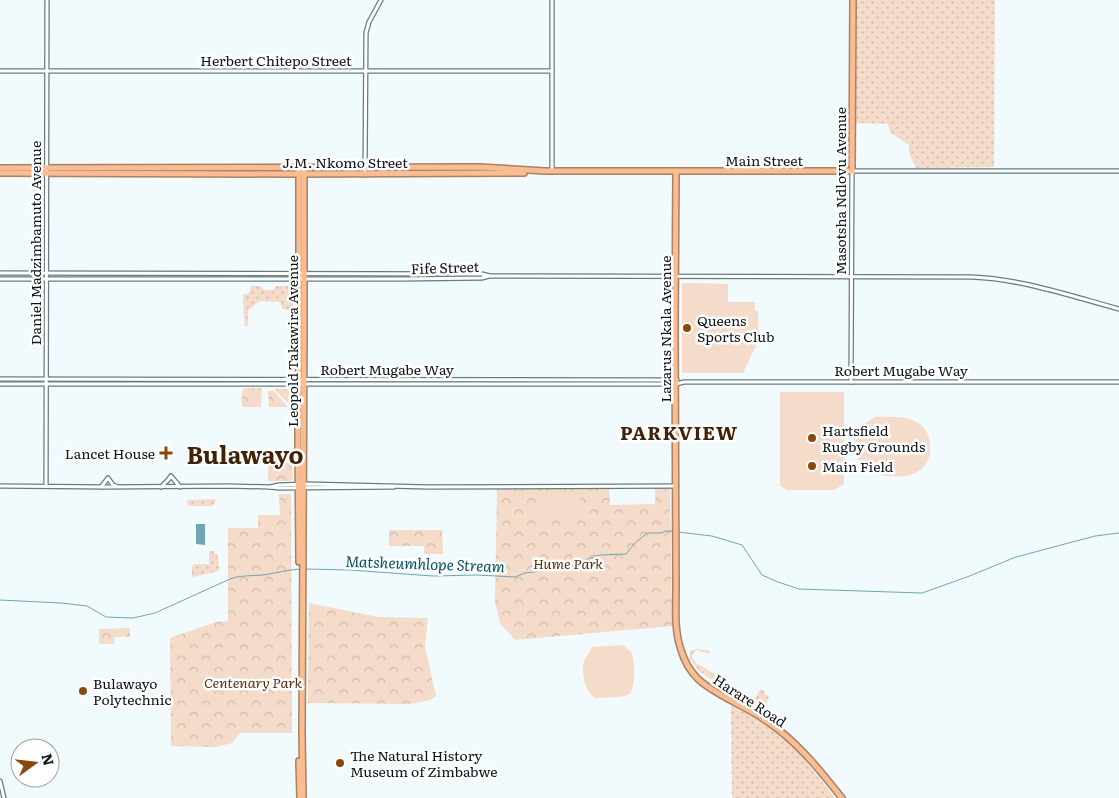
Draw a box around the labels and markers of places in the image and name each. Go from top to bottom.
place label: Queens Sports Club [697,310,774,346]
marker: Queens Sports Club [681,322,693,334]
place label: Hartsfield Rugby Grounds [822,420,925,456]
marker: Hartsfield Rugby Grounds [806,432,818,444]
place label: Lancet House [65,443,155,463]
marker: Lancet House [159,446,173,460]
place label: Main Field [822,456,894,476]
marker: Main Field [806,460,818,472]
place label: Bulawayo Polytechnic [93,673,172,709]
marker: Bulawayo Polytechnic [77,685,89,697]
place label: The Natural History Museum of Zimbabwe [350,745,498,781]
marker: The Natural History Museum of Zimbabwe [334,757,346,769]

